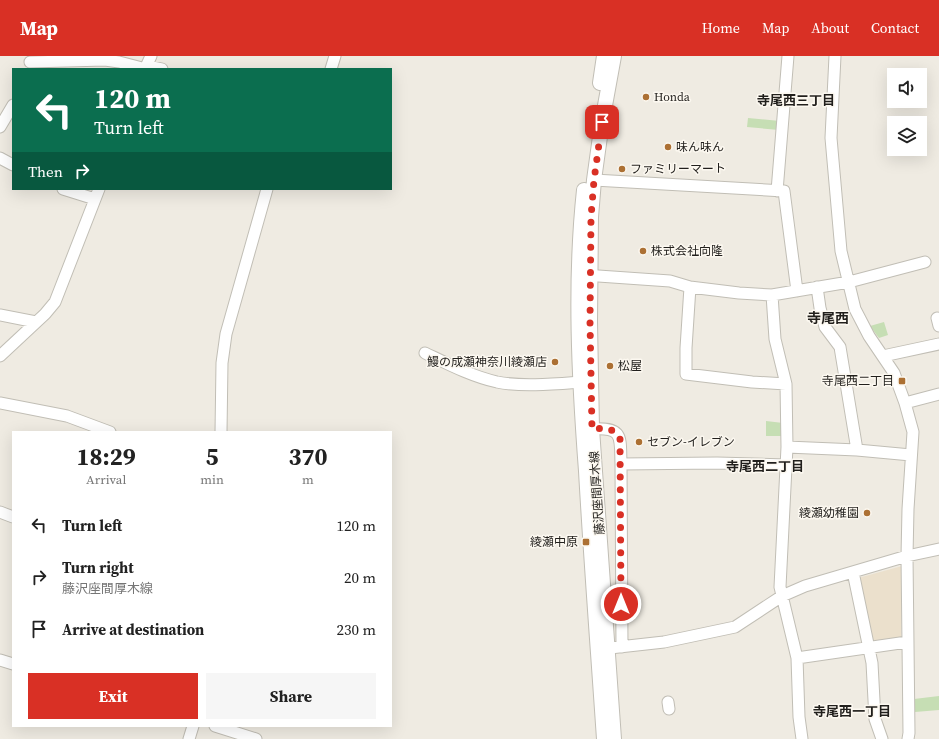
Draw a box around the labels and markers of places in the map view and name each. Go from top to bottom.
place label: Honda [654,89,691,105]
marker: Honda [641,92,651,102]
pin [585,105,619,139]
place label: 味ん味ん [676,139,724,155]
marker: 味ん味ん [663,142,673,152]
place label: ファミリーマート [630,161,726,177]
marker: ファミリーマート [617,164,627,174]
place label: 株式会社向隆 [651,243,723,259]
marker: 株式会社向隆 [638,246,648,256]
place label: 鰻の成瀬神奈川綾瀬店 [427,354,547,370]
marker: 鰻の成瀬神奈川綾瀬店 [550,357,560,367]
place label: 松屋 [618,358,642,374]
marker: 松屋 [605,361,615,371]
place label: 寺尾西二丁目 [822,373,894,389]
marker: 寺尾西二丁目 [897,376,907,386]
place label: セブン-イレブン [647,434,735,450]
marker: セブン-イレブン [634,437,644,447]
place label: 綾瀬幼稚園 [799,505,859,521]
marker: 綾瀬幼稚園 [862,508,872,518]
place label: 綾瀬中原 [530,534,578,550]
marker: 綾瀬中原 [581,537,591,547]

